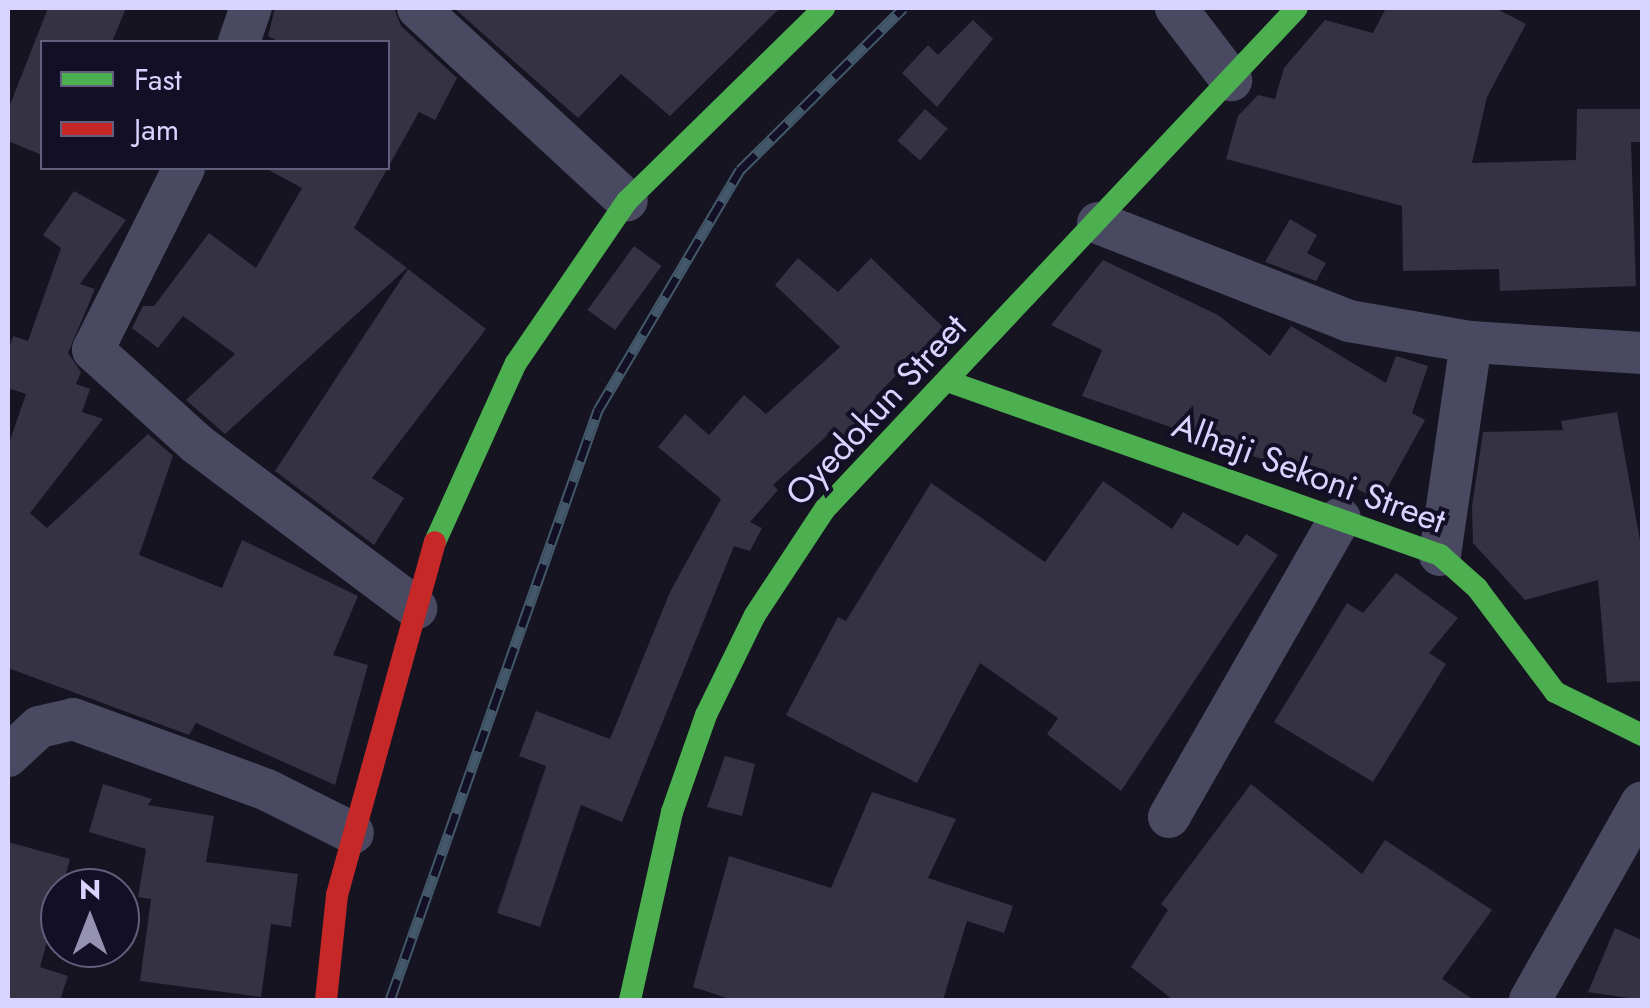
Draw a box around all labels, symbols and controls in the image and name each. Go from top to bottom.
legend [40,40,390,170]
text: Fast [134,58,182,101]
text: Jam [134,108,179,151]
street label: Oyedokun Street [777,306,975,514]
street label: Alhaji Sekoni Street [1167,404,1451,542]
north arrow [40,868,140,968]
text: N [79,869,101,910]

